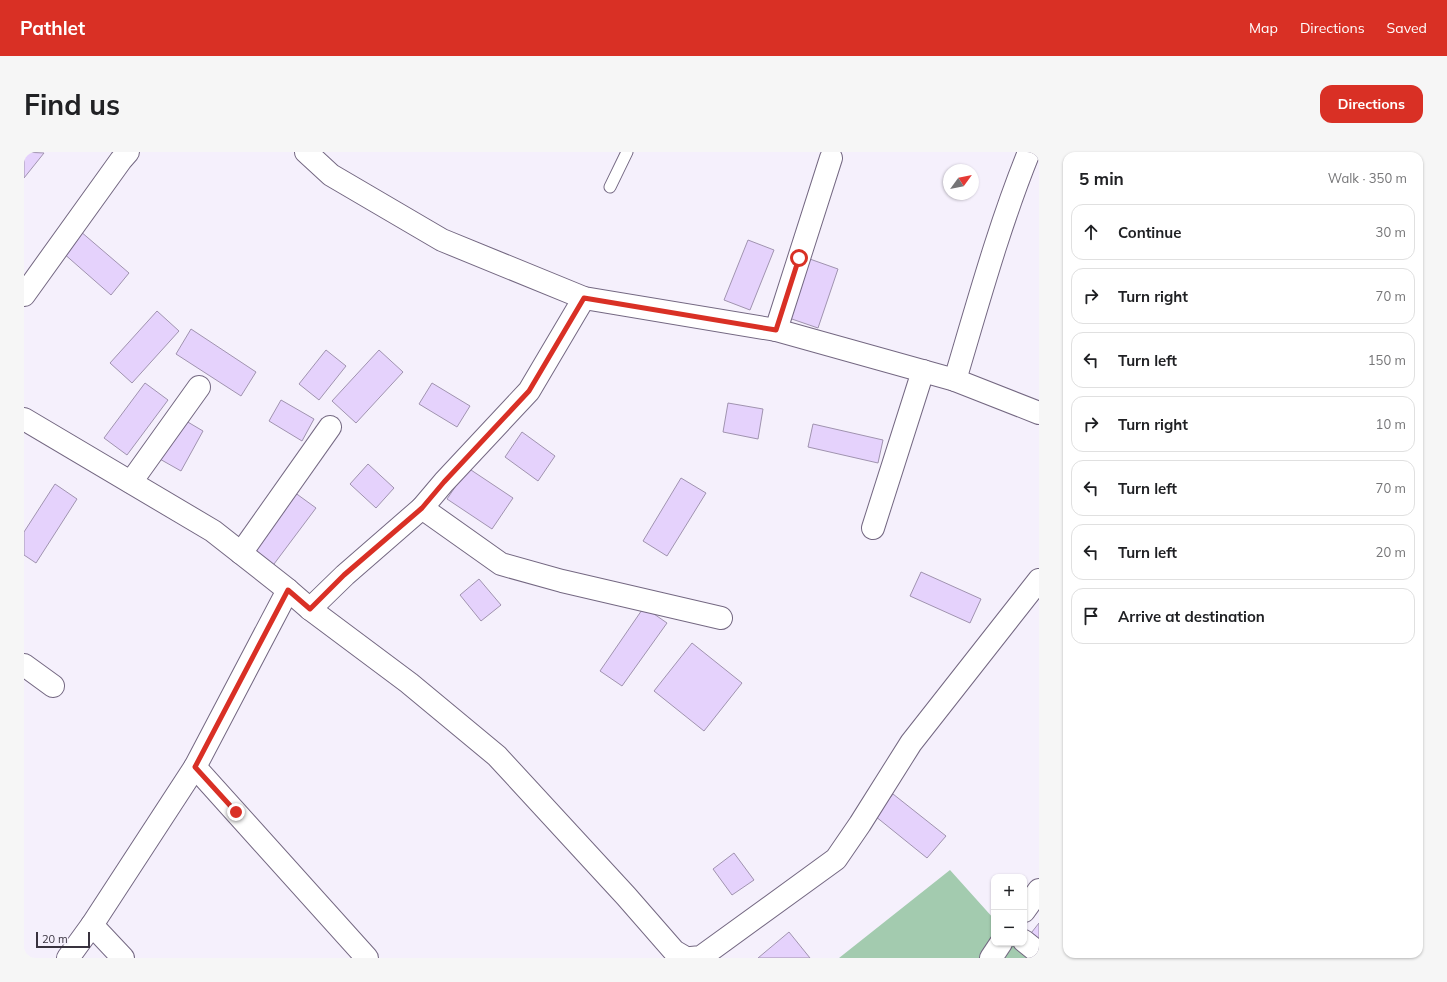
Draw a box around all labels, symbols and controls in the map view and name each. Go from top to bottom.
text: Pathlet [20,16,85,40]
text: Map [1249,19,1278,37]
text: Directions [1300,19,1365,37]
text: Saved [1387,19,1427,37]
button: Directions [1320,85,1423,123]
text: Find us [24,87,120,122]
north arrow [943,164,979,200]
text: 5 min [1079,168,1124,189]
text: Walk · 350 m [1328,170,1407,186]
icon: ahead [1080,221,1102,243]
text: Continue [1118,223,1181,242]
text: 30 m [1376,224,1406,240]
route start [790,249,808,267]
icon: right [1080,285,1102,307]
text: Turn right [1118,287,1188,306]
text: 70 m [1376,288,1406,304]
icon: left [1080,349,1102,371]
text: Turn left [1118,351,1177,370]
text: 150 m [1368,352,1406,368]
icon: right [1080,413,1102,435]
text: Turn right [1118,415,1188,434]
text: 10 m [1376,416,1406,432]
icon: left [1080,477,1102,499]
text: Turn left [1118,479,1177,498]
text: 70 m [1376,480,1406,496]
icon: left [1080,541,1102,563]
text: Turn left [1118,543,1177,562]
text: 20 m [1376,544,1406,560]
icon: arrive [1080,605,1102,627]
text: Arrive at destination [1118,607,1265,626]
route end [227,803,245,821]
map controls [991,874,1027,946]
button: + [991,874,1027,910]
button: − [991,910,1027,946]
scale bar [36,930,90,949]
text: 20 m [42,932,68,946]

